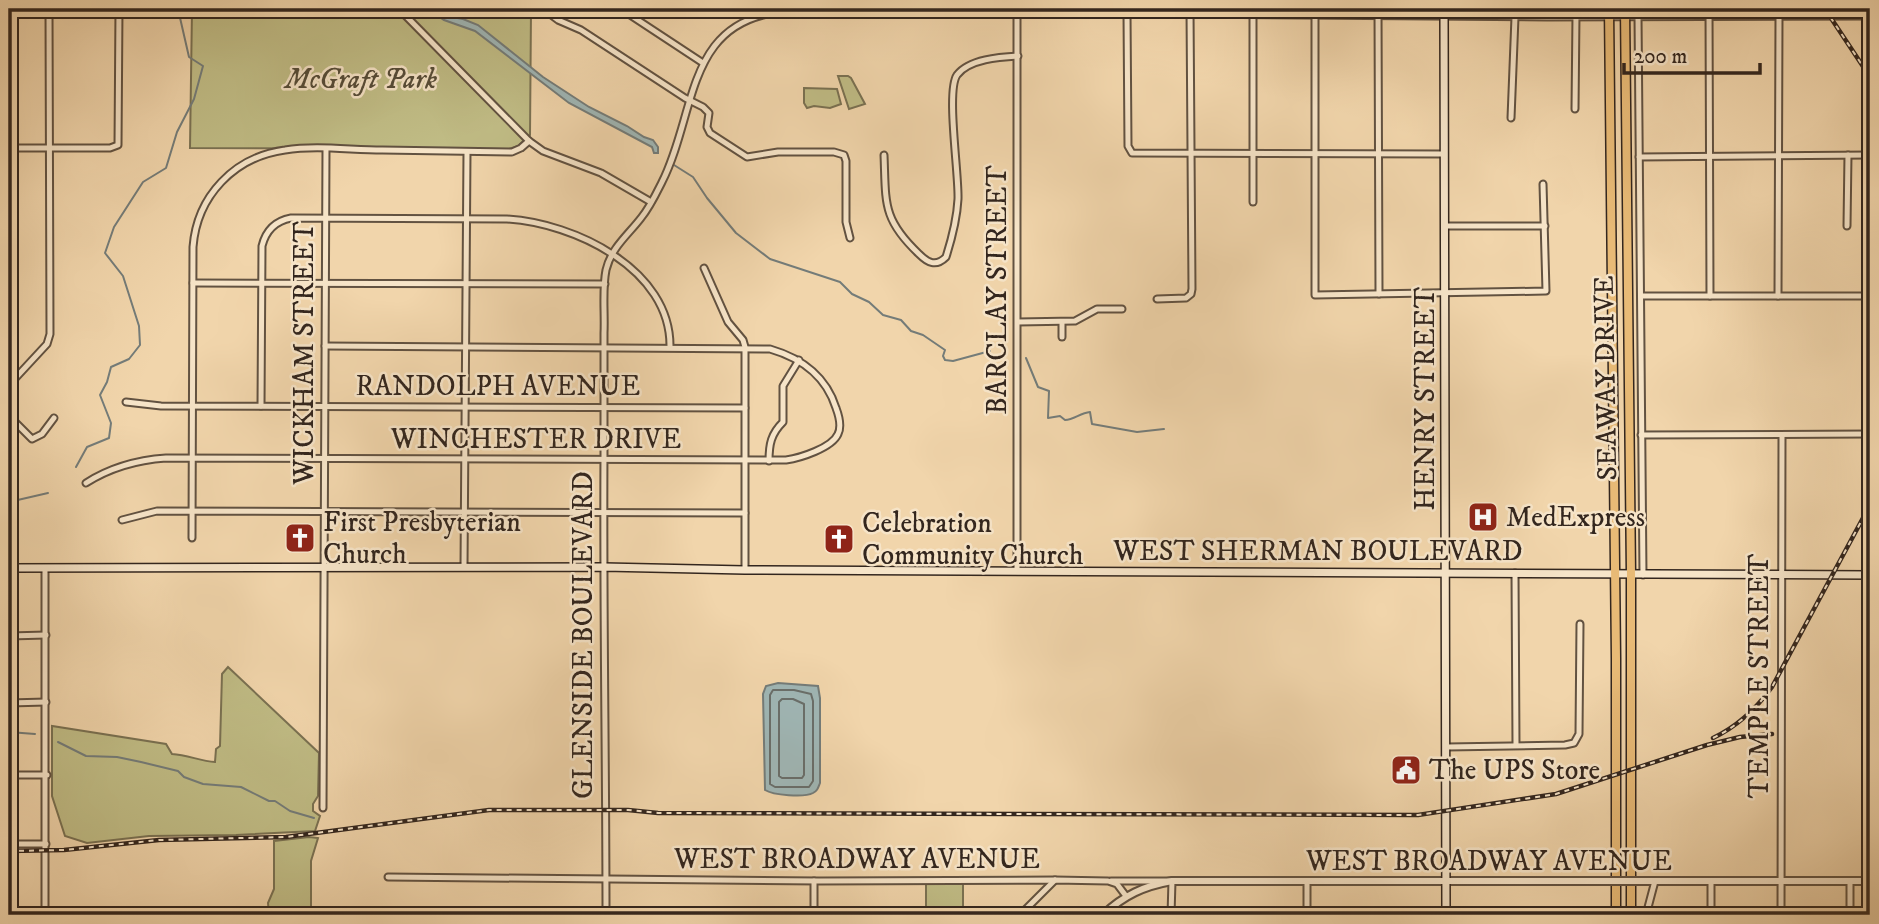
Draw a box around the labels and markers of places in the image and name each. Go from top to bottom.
hospital icon: MedExpress [1466,500,1500,534]
place label: MedExpress [1506,500,1645,535]
place label: First Presbyterian Church [323,505,521,572]
place label: Celebration Community Church [862,506,1084,573]
church icon: First Presbyterian Church [283,521,317,555]
church icon: Celebration Community Church [822,522,856,556]
public building icon: The UPS Store [1389,753,1423,787]
place label: The UPS Store [1429,753,1600,788]

